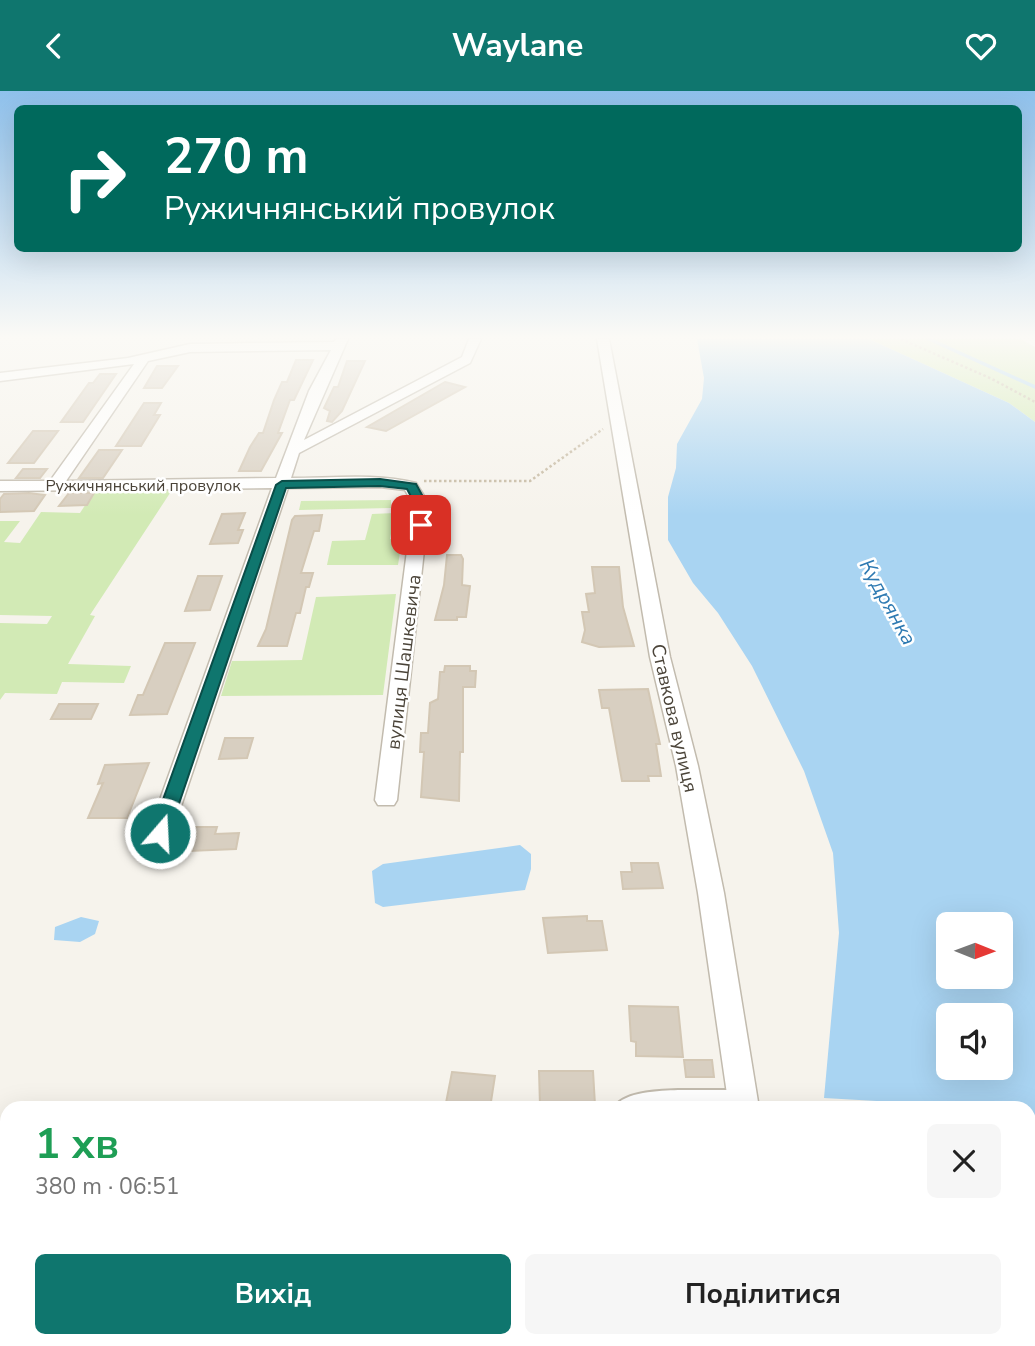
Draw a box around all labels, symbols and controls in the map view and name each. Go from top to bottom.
text: Waylane [452,24,583,67]
icon: back [35,27,73,65]
icon: heart [962,27,1000,65]
text: 270 m [164,123,308,190]
icon: right [49,133,140,224]
text: Ружичнянський провулок [164,187,554,230]
street label: Ружичнянський провулок [45,475,241,497]
pin [391,495,451,555]
icon: arrive [402,506,440,544]
water label: Кудрянка [853,554,923,650]
street label: вулиця Шашкевича [380,573,428,751]
street label: Ставкова вулиця [644,641,704,795]
position arrow [123,796,197,870]
north arrow [936,912,1013,989]
map controls [936,912,1013,1080]
button: sound [936,1003,1013,1080]
text: 1 хв [35,1116,119,1173]
button: close [927,1124,1001,1198]
text: 380 m · 06:51 [35,1171,180,1202]
button: Вихід [35,1254,511,1334]
button: Поділитися [525,1254,1001,1334]

